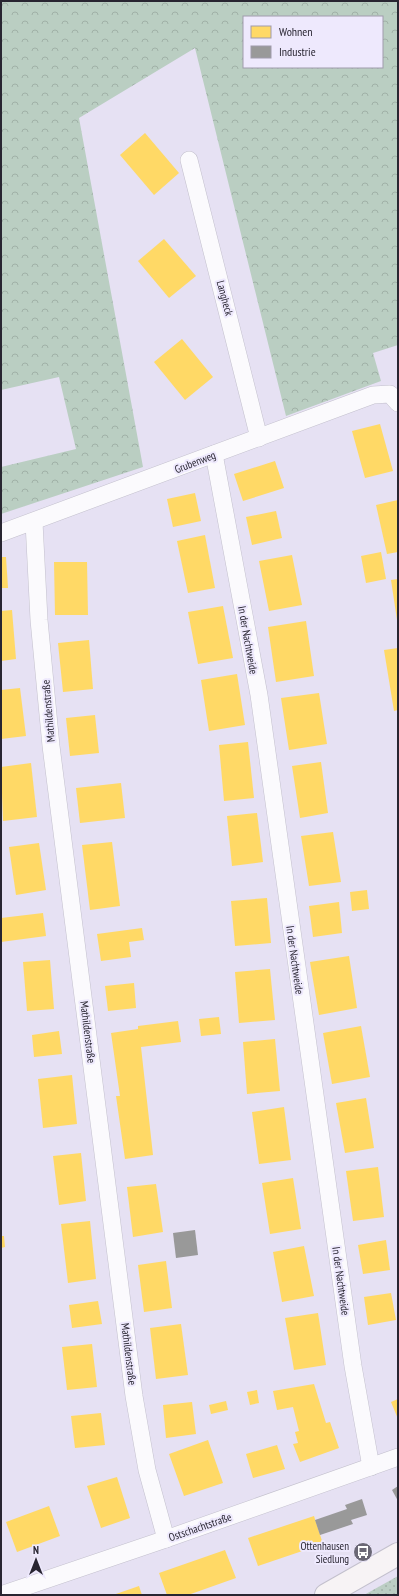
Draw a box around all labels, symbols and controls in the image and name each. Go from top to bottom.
legend [243,16,383,68]
text: Wohnen [279,24,313,39]
text: Industrie [279,44,316,59]
street label: Langheck [214,279,237,318]
street label: Grubenweg [172,448,218,476]
street label: In der Nachtweide [235,605,261,676]
street label: Mathildenstraße [38,679,58,743]
street label: In der Nachtweide [283,925,307,996]
street label: Mathildenstraße [77,1000,99,1064]
street label: In der Nachtweide [329,1246,353,1317]
street label: Mathildenstraße [118,1322,140,1386]
street label: Ostschachtstraße [167,1510,234,1544]
place label: Ottenhausen Siedlung [301,1539,349,1566]
north arrow [16,1540,56,1580]
bus stop icon: Ottenhausen Siedlung [352,1541,374,1563]
text: N [33,1543,39,1557]

